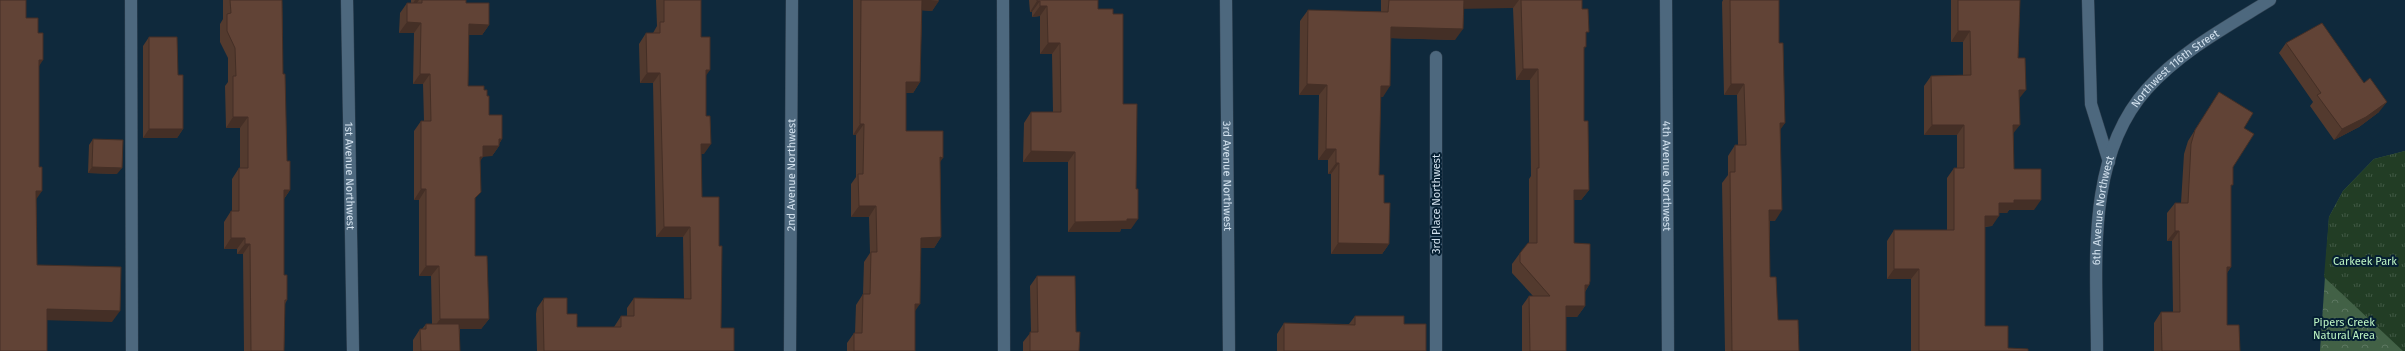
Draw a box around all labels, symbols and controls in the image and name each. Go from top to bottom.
street label: Northwest 116th Street [2129,27,2222,110]
street label: 2nd Avenue Northwest [785,119,798,231]
street label: 3rd Avenue Northwest [1220,121,1234,231]
street label: 4th Avenue Northwest [1660,121,1673,231]
street label: 1st Avenue Northwest [342,122,357,230]
street label: 3rd Place Northwest [1430,154,1443,254]
street label: 6th Avenue Northwest [2090,154,2117,265]
park label: Carkeek Park [2333,255,2397,268]
park label: Pipers Creek Natural Area [2313,316,2375,342]

